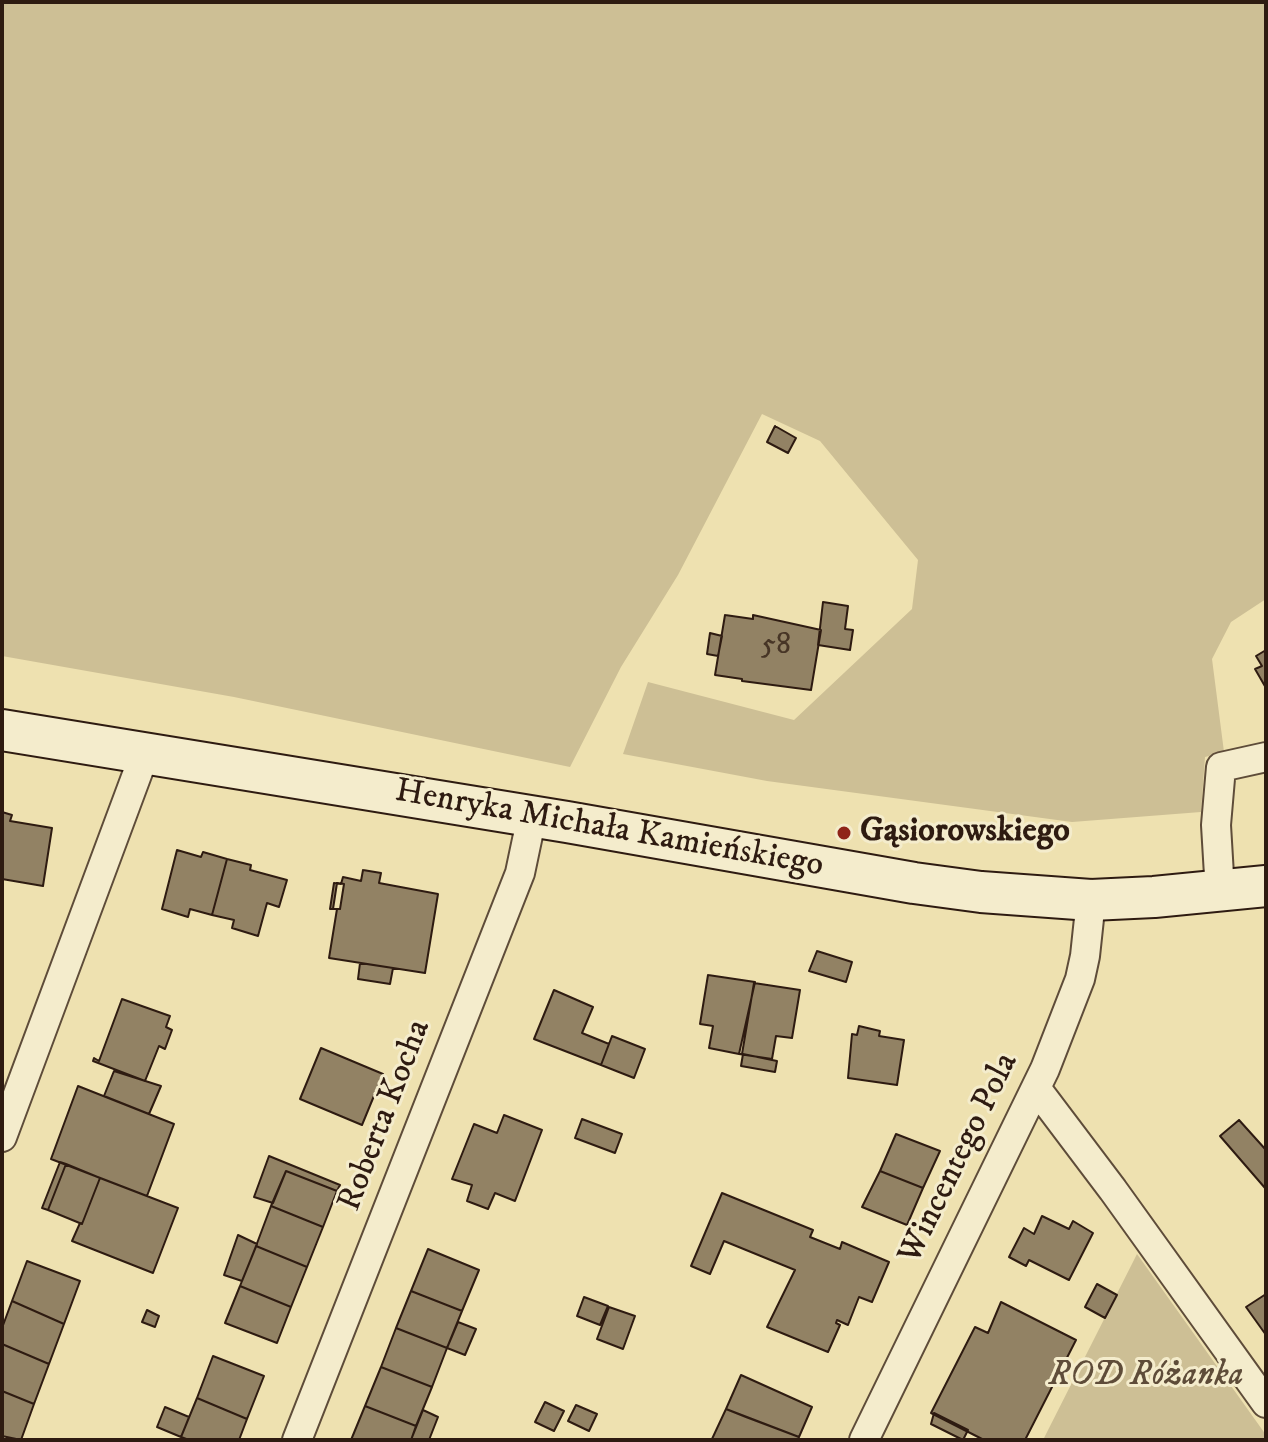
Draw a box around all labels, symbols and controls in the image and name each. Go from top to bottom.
house number: 58 [761,629,791,665]
street label: Henryka Michała Kamieńskiego [392,772,826,888]
place label: Gąsiorowskiego [860,813,1070,853]
marker: Gąsiorowskiego [835,824,853,842]
street label: Roberta Kocha [331,1015,441,1217]
street label: Wincentego Pola [891,1047,1029,1271]
park label: ROD Różanka [1049,1357,1243,1397]

